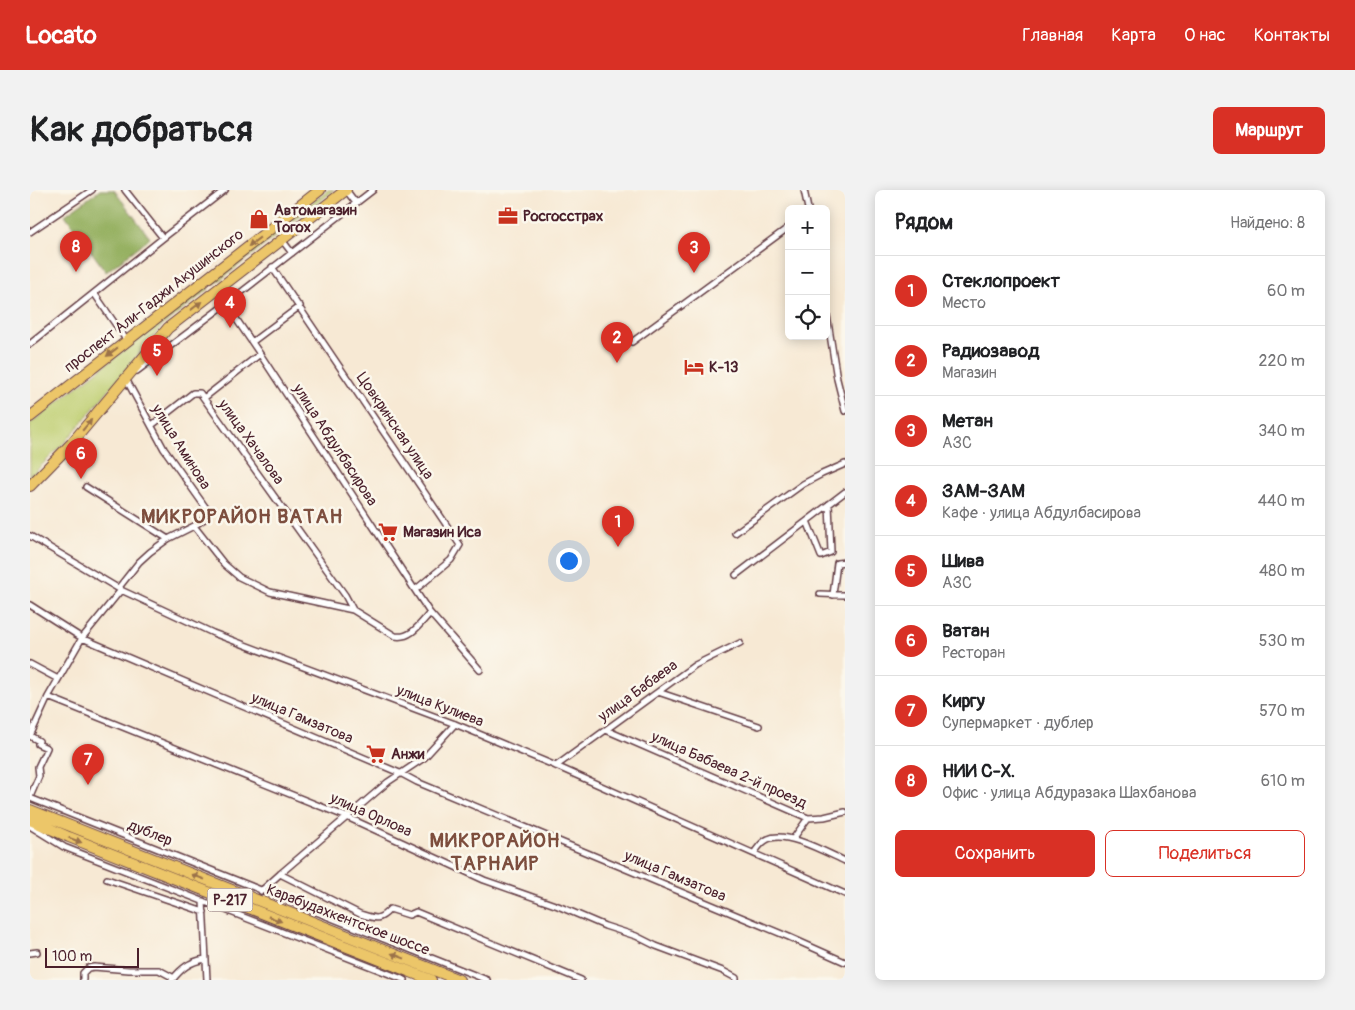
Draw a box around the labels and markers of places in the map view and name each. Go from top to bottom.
place label: Автомагазин Тогох [273,201,358,237]
office icon: Росгосстрах [497,205,519,227]
place label: Росгосстрах [523,207,604,226]
shop icon: Автомагазин Тогох [248,208,270,230]
pin: 8 [60,231,92,272]
pin: 3 [678,232,710,273]
pin: 4 [214,287,246,328]
pin: 2 [601,322,633,363]
pin: 5 [141,335,173,376]
hotel icon: К-13 [683,356,705,378]
place label: К-13 [709,358,738,377]
pin: 6 [65,438,97,479]
pin: 1 [602,506,634,547]
supermarket icon: Магазин Иса [377,521,399,543]
place label: Магазин Иса [403,523,481,542]
supermarket icon: Анжи [365,743,387,765]
pin: 7 [72,744,104,785]
place label: Анжи [391,745,425,764]

